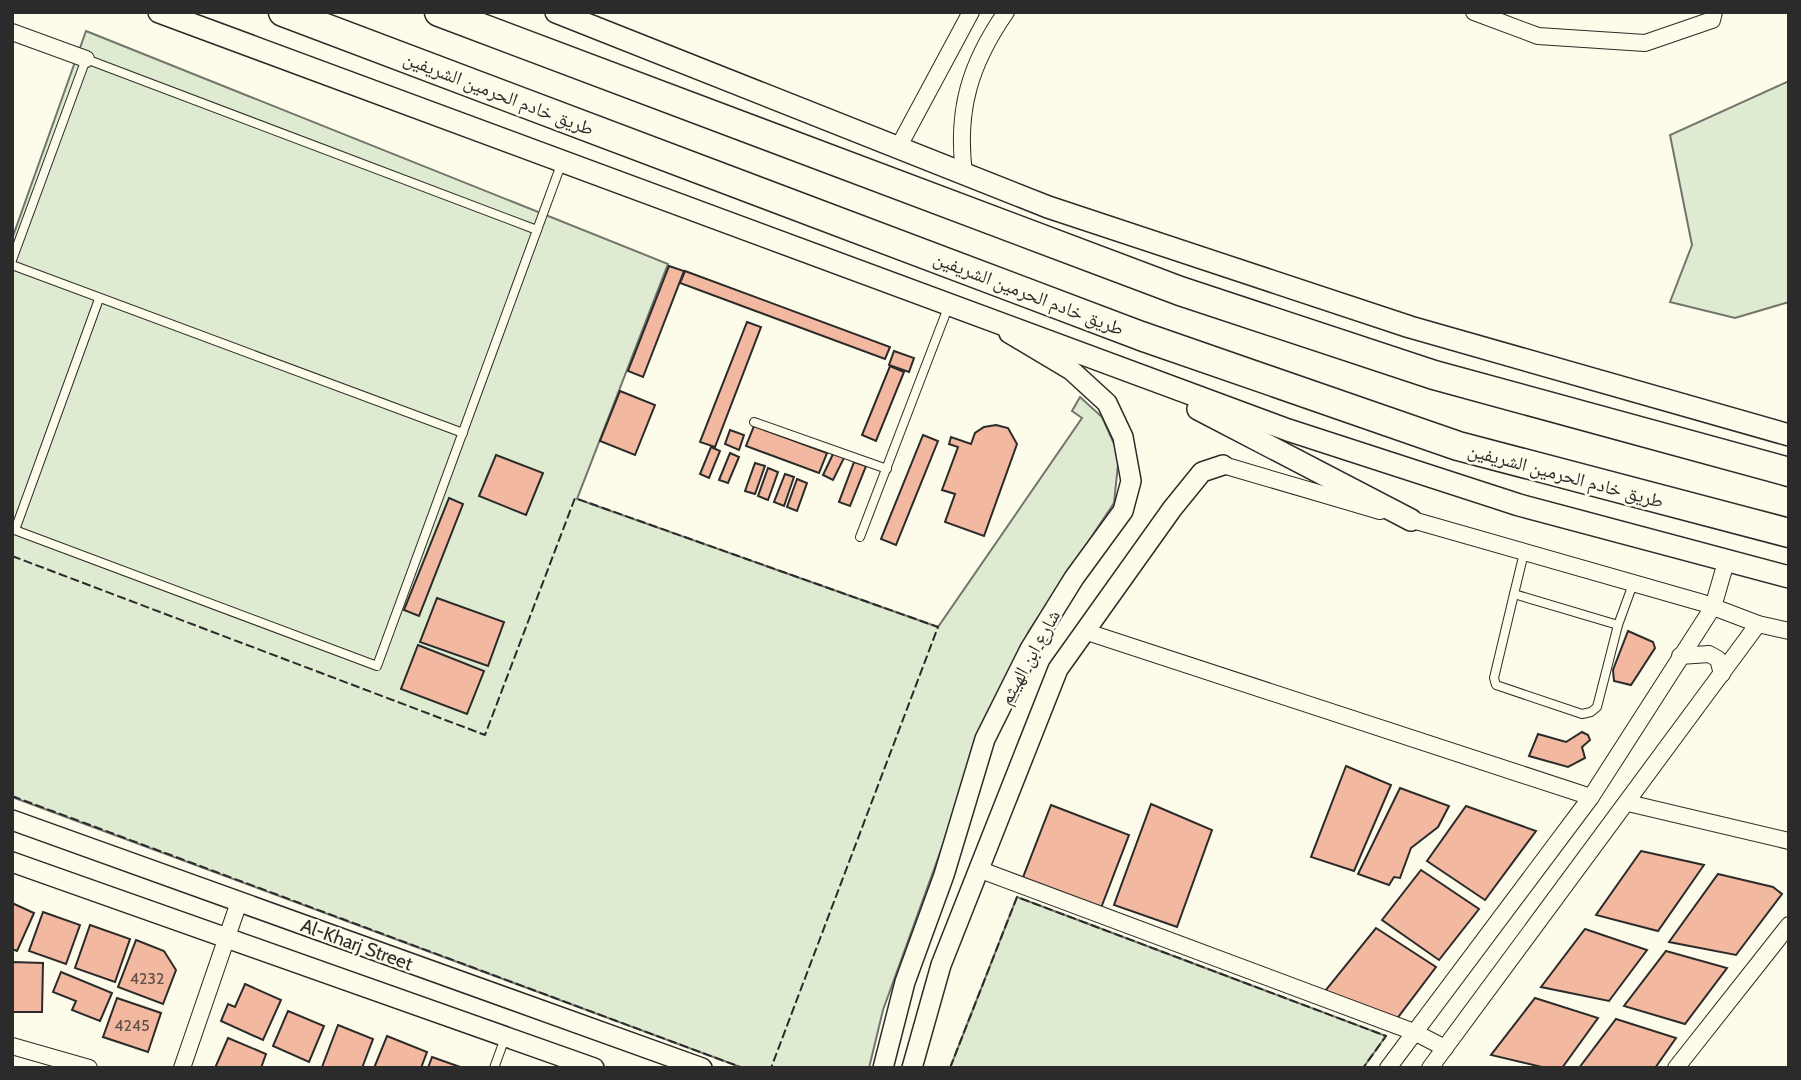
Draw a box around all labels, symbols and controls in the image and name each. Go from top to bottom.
street label: طريق خادم الحرمين الشريفين [400,47,597,142]
street label: طريق خادم الحرمين الشريفين [930,247,1127,342]
street label: طريق خادم الحرمين الشريفين [1465,438,1666,515]
street label: شارع ابن الهيثم [994,606,1066,709]
street label: Al-Kharj Street [298,914,416,976]
house number: 4232 [130,969,164,988]
house number: 4245 [114,1016,150,1035]

